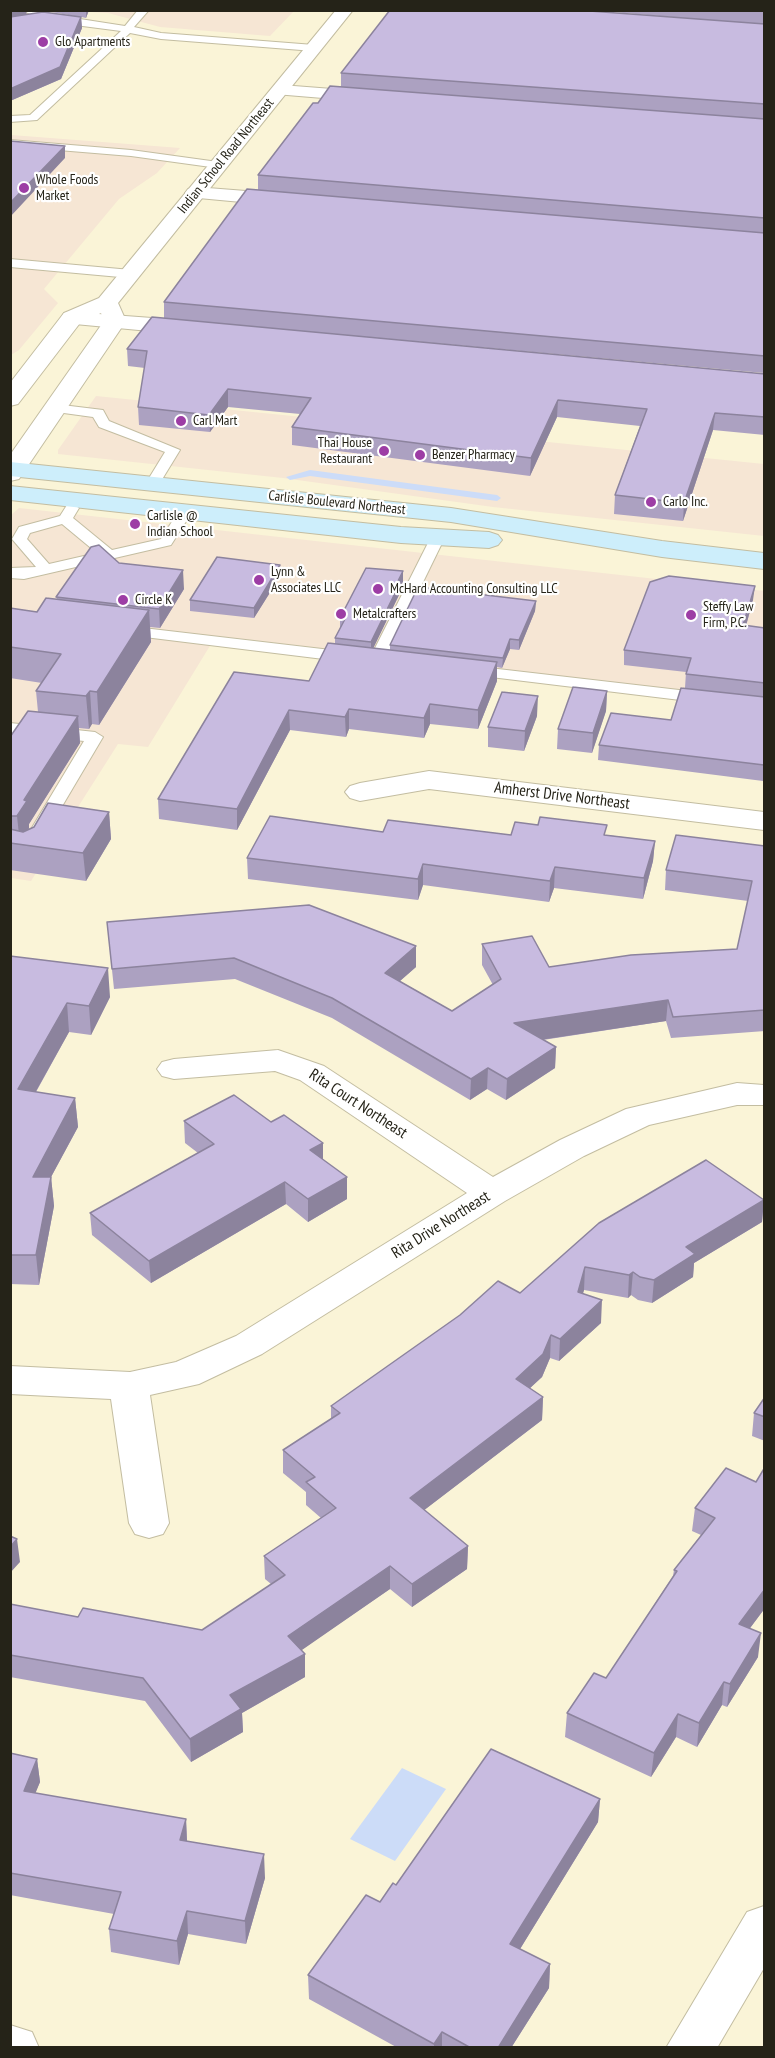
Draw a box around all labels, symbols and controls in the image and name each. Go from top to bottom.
place label: Glo Apartments [55,34,130,50]
marker: Glo Apartments [36,35,50,49]
street label: Indian School Road Northeast [174,95,278,217]
place label: Whole Foods Market [36,172,98,204]
marker: Whole Foods Market [17,181,31,195]
place label: Carl Mart [193,413,237,429]
marker: Carl Mart [174,414,188,428]
place label: Thai House Restaurant [318,435,372,467]
marker: Thai House Restaurant [377,444,391,458]
place label: Benzer Pharmacy [432,447,515,463]
marker: Benzer Pharmacy [413,448,427,462]
street label: Carlisle Boulevard Northeast [268,487,406,519]
place label: Carlo Inc. [663,494,708,510]
marker: Carlo Inc. [644,495,658,509]
place label: Carlisle @ Indian School [147,508,213,540]
marker: Carlisle @ Indian School [128,517,142,531]
place label: Lynn & Associates LLC [271,564,341,596]
marker: Lynn & Associates LLC [252,573,266,587]
place label: McHard Accounting Consulting LLC [390,581,558,597]
marker: McHard Accounting Consulting LLC [371,582,385,596]
place label: Circle K [135,592,172,608]
marker: Circle K [116,593,130,607]
place label: Steffy Law Firm, P.C. [703,599,753,632]
place label: Metalcrafters [353,606,416,622]
marker: Metalcrafters [334,607,348,621]
marker: Steffy Law Firm, P.C. [684,608,698,622]
street label: Amherst Drive Northeast [493,778,631,814]
street label: Rita Court Northeast [305,1065,411,1143]
street label: Rita Drive Northeast [388,1187,494,1263]

